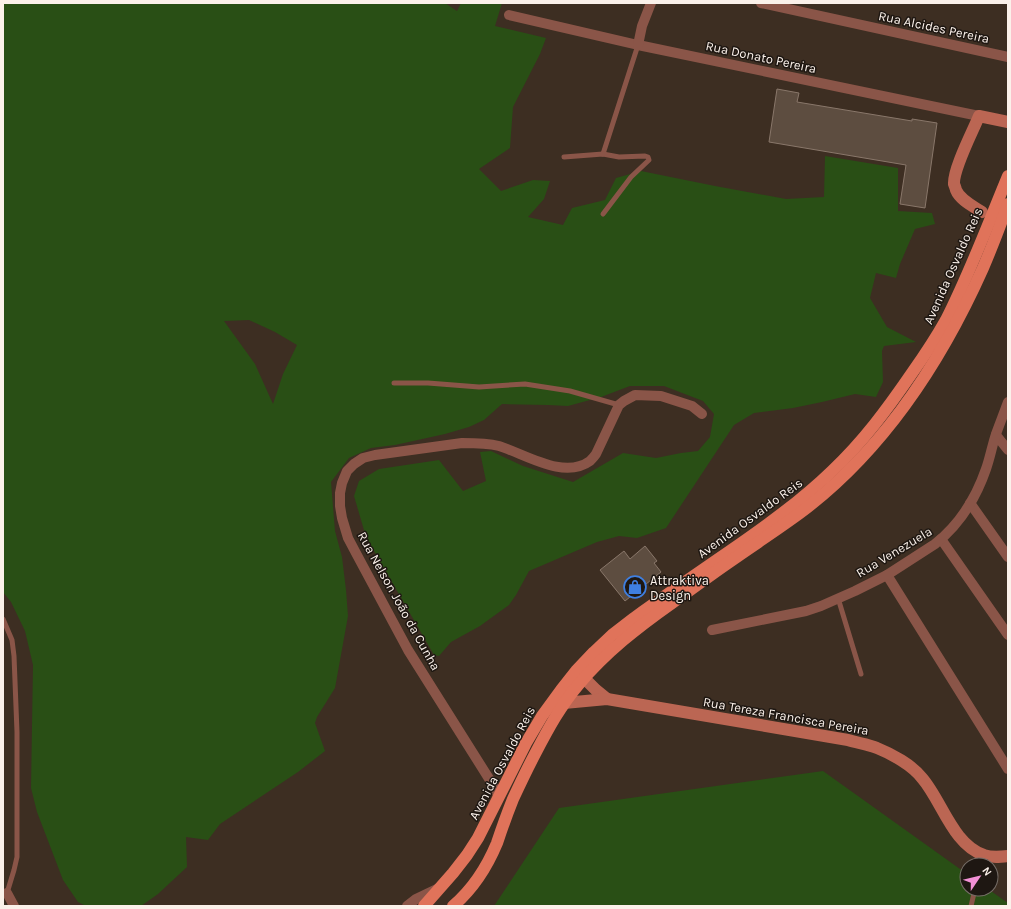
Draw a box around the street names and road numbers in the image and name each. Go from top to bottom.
street label: Rua Alcides Pereira [877,8,991,46]
street label: Rua Donato Pereira [704,38,818,76]
street label: Avenida Osvaldo Reis [921,205,986,327]
street label: Avenida Osvaldo Reis [695,475,805,561]
street label: Rua Venezuela [853,524,935,580]
street label: Rua Nelson João da Cunha [355,529,443,673]
street label: Rua Tereza Francisca Pereira [702,694,870,738]
street label: Avenida Osvaldo Reis [466,704,538,822]

